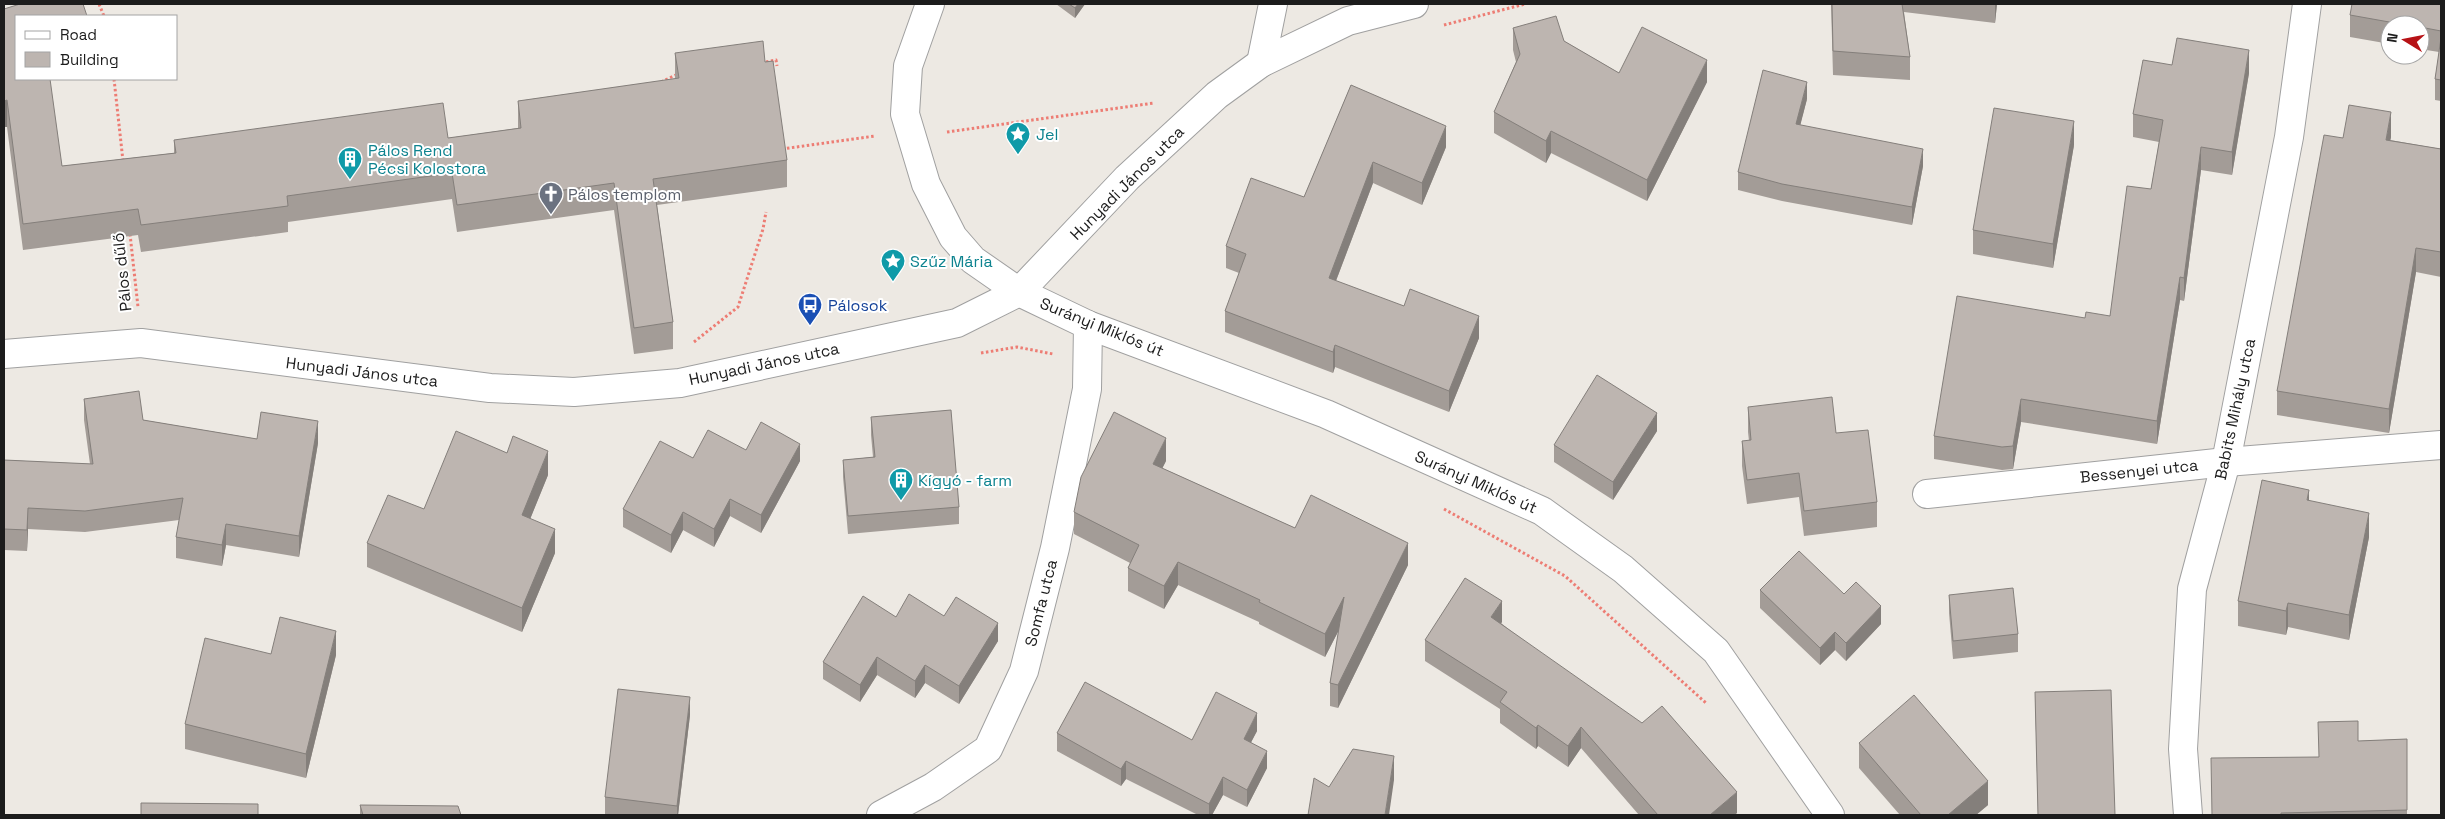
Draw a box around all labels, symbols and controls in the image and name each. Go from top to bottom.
legend [15,15,178,80]
north arrow [2380,15,2430,65]
text: Road [60,25,97,44]
text: N [2383,32,2402,44]
text: Building [60,50,119,69]
place icon: Jel [1005,121,1031,155]
street label: Hunyadi János utca [1065,121,1189,245]
place label: Jel [1036,124,1058,145]
place label: Pálos Rend Pécsi Kolostora [368,140,486,179]
building icon: Pálos Rend Pécsi Kolostora [337,146,363,180]
church icon: Pálos templom [538,181,564,215]
place label: Pálos templom [568,184,681,205]
street label: Pálos dűlő [107,232,137,312]
place icon: Szűz Mária [880,248,906,282]
place label: Szűz Mária [910,251,993,272]
bus stop icon: Pálosok [797,292,823,326]
street label: Surányi Miklós út [1037,293,1167,361]
place label: Pálosok [828,295,888,316]
street label: Babits Mihály utca [2210,336,2260,482]
street label: Hunyadi János utca [687,338,841,390]
street label: Hunyadi János utca [285,352,439,392]
street label: Surányi Miklós út [1411,446,1541,518]
street label: Bessenyei utca [2079,454,2199,488]
building icon: Kígyó - farm [888,467,914,501]
place label: Kígyó - farm [918,470,1012,491]
street label: Somfa utca [1020,557,1062,649]

